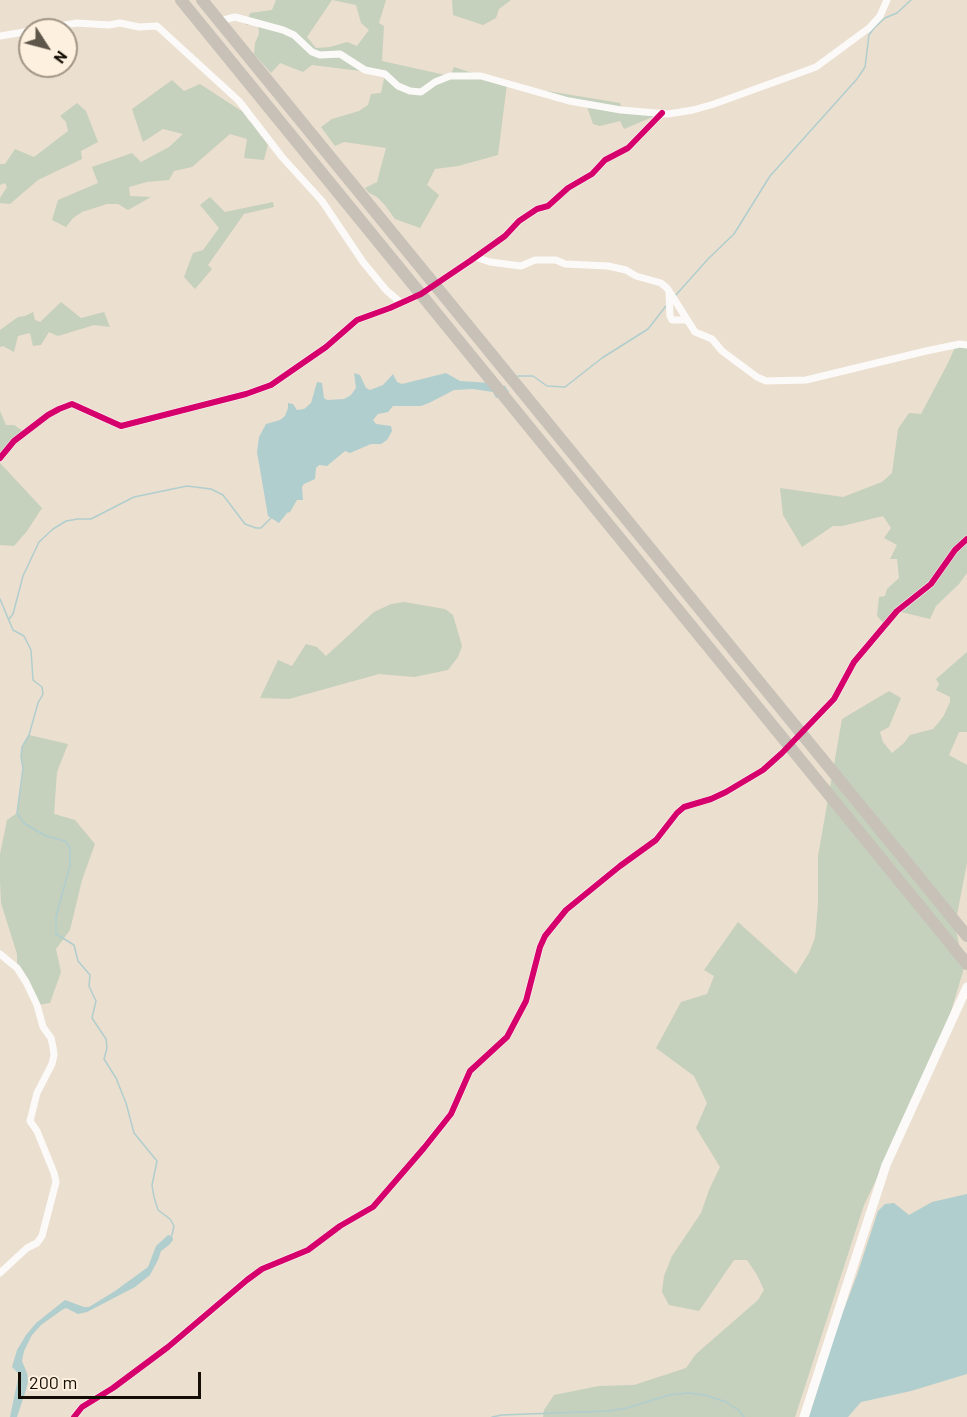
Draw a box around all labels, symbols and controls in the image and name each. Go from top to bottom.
north arrow [18,18,78,78]
text: N [51,48,72,68]
scale bar [21,1360,204,1398]
text: 200 m [29,1371,77,1393]

